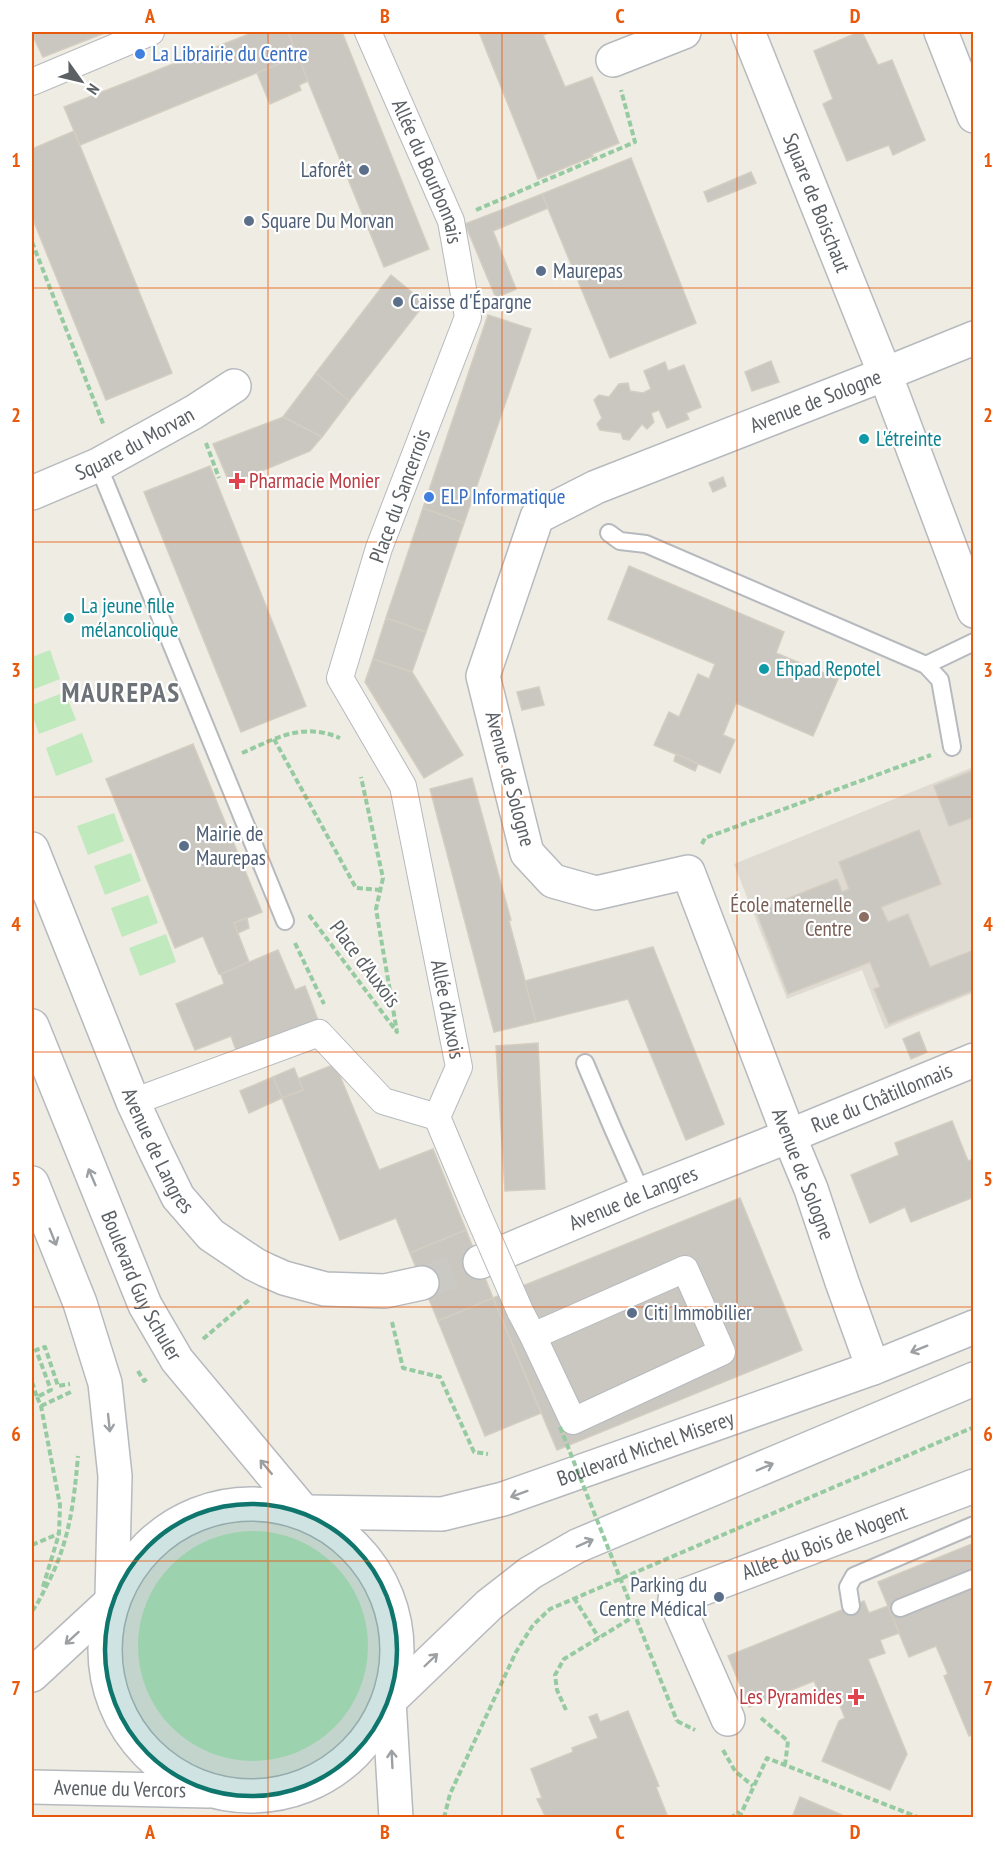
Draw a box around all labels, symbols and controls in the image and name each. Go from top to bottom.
text: A [144,3,156,29]
text: B [380,3,390,29]
text: C [615,3,625,29]
text: D [850,3,861,29]
place label: La Librairie du Centre [152,40,308,67]
marker: La Librairie du Centre [133,47,147,61]
north arrow [51,51,111,111]
text: N [83,80,104,99]
street label: Allée du Bourbonnais [386,95,469,246]
street label: Square de Boischaut [777,129,857,276]
text: 1 [11,147,21,173]
text: 1 [983,147,993,173]
place label: Laforêt [301,156,352,183]
marker: Laforêt [357,163,371,177]
place label: Square Du Morvan [261,207,394,234]
marker: Square Du Morvan [242,214,256,228]
place label: Maurepas [553,257,623,284]
marker: Maurepas [534,264,548,278]
place label: Caisse d'Épargne [410,288,532,315]
marker: Caisse d'Épargne [391,295,405,309]
street label: Avenue de Sologne [746,363,885,439]
street label: Square du Morvan [71,401,199,486]
text: 2 [11,402,21,428]
text: 2 [983,402,993,428]
street label: Place du Sancerrois [363,425,436,566]
place label: L'étreinte [876,425,942,452]
marker: L'étreinte [857,432,871,446]
place label: Pharmacie Monier [249,467,380,494]
marker: Pharmacie Monier [230,474,244,488]
place label: ELP Informatique [441,483,565,510]
marker: ELP Informatique [422,490,436,504]
place label: La jeune fille mélancolique [81,592,178,643]
marker: La jeune fille mélancolique [62,611,76,625]
place label: Ehpad Repotel [776,655,881,682]
text: 3 [11,657,21,683]
text: 3 [983,657,993,683]
marker: Ehpad Repotel [757,662,771,676]
district label: MAUREPAS [61,675,181,709]
street label: Avenue de Sologne [479,708,541,849]
place label: Mairie de Maurepas [196,820,266,871]
marker: Mairie de Maurepas [177,839,191,853]
place label: École maternelle Centre [730,891,852,942]
marker: École maternelle Centre [857,910,871,924]
text: 4 [11,911,21,937]
text: 4 [983,911,993,937]
street label: Place d'Auxois [324,915,407,1012]
street label: Allée d'Auxois [425,957,471,1061]
street label: Rue du Châtillonnais [807,1056,956,1138]
street label: Avenue de Langres [116,1084,200,1219]
street label: Avenue de Sologne [766,1104,841,1243]
street label: Avenue de Langres [565,1159,701,1236]
text: 5 [11,1166,21,1192]
text: 5 [983,1166,993,1192]
one-way arrow [86,1168,97,1186]
street label: Boulevard Guy Schuler [95,1207,189,1366]
one-way arrow [48,1227,59,1246]
place label: Citi Immobilier [644,1299,752,1326]
marker: Citi Immobilier [625,1306,639,1320]
one-way arrow [911,1344,929,1355]
street label: Boulevard Michel Miserey [553,1404,737,1492]
one-way arrow [104,1412,115,1432]
text: 6 [11,1421,21,1447]
text: 6 [983,1421,993,1447]
one-way arrow [260,1459,273,1475]
one-way arrow [755,1461,774,1472]
one-way arrow [510,1489,529,1500]
street label: Allée du Bois de Nogent [738,1498,911,1586]
one-way arrow [576,1537,594,1548]
place label: Parking du Centre Médical [599,1571,707,1622]
marker: Parking du Centre Médical [712,1590,726,1604]
one-way arrow [65,1631,80,1645]
one-way arrow [424,1653,439,1667]
text: 7 [11,1675,21,1701]
text: 7 [983,1675,993,1701]
place label: Les Pyramides [739,1683,842,1710]
marker: Les Pyramides [847,1688,865,1706]
one-way arrow [387,1750,398,1770]
street label: Avenue du Vercors [54,1774,186,1803]
text: A [144,1819,156,1845]
text: B [380,1819,390,1845]
text: C [615,1819,625,1845]
text: D [850,1819,861,1845]

